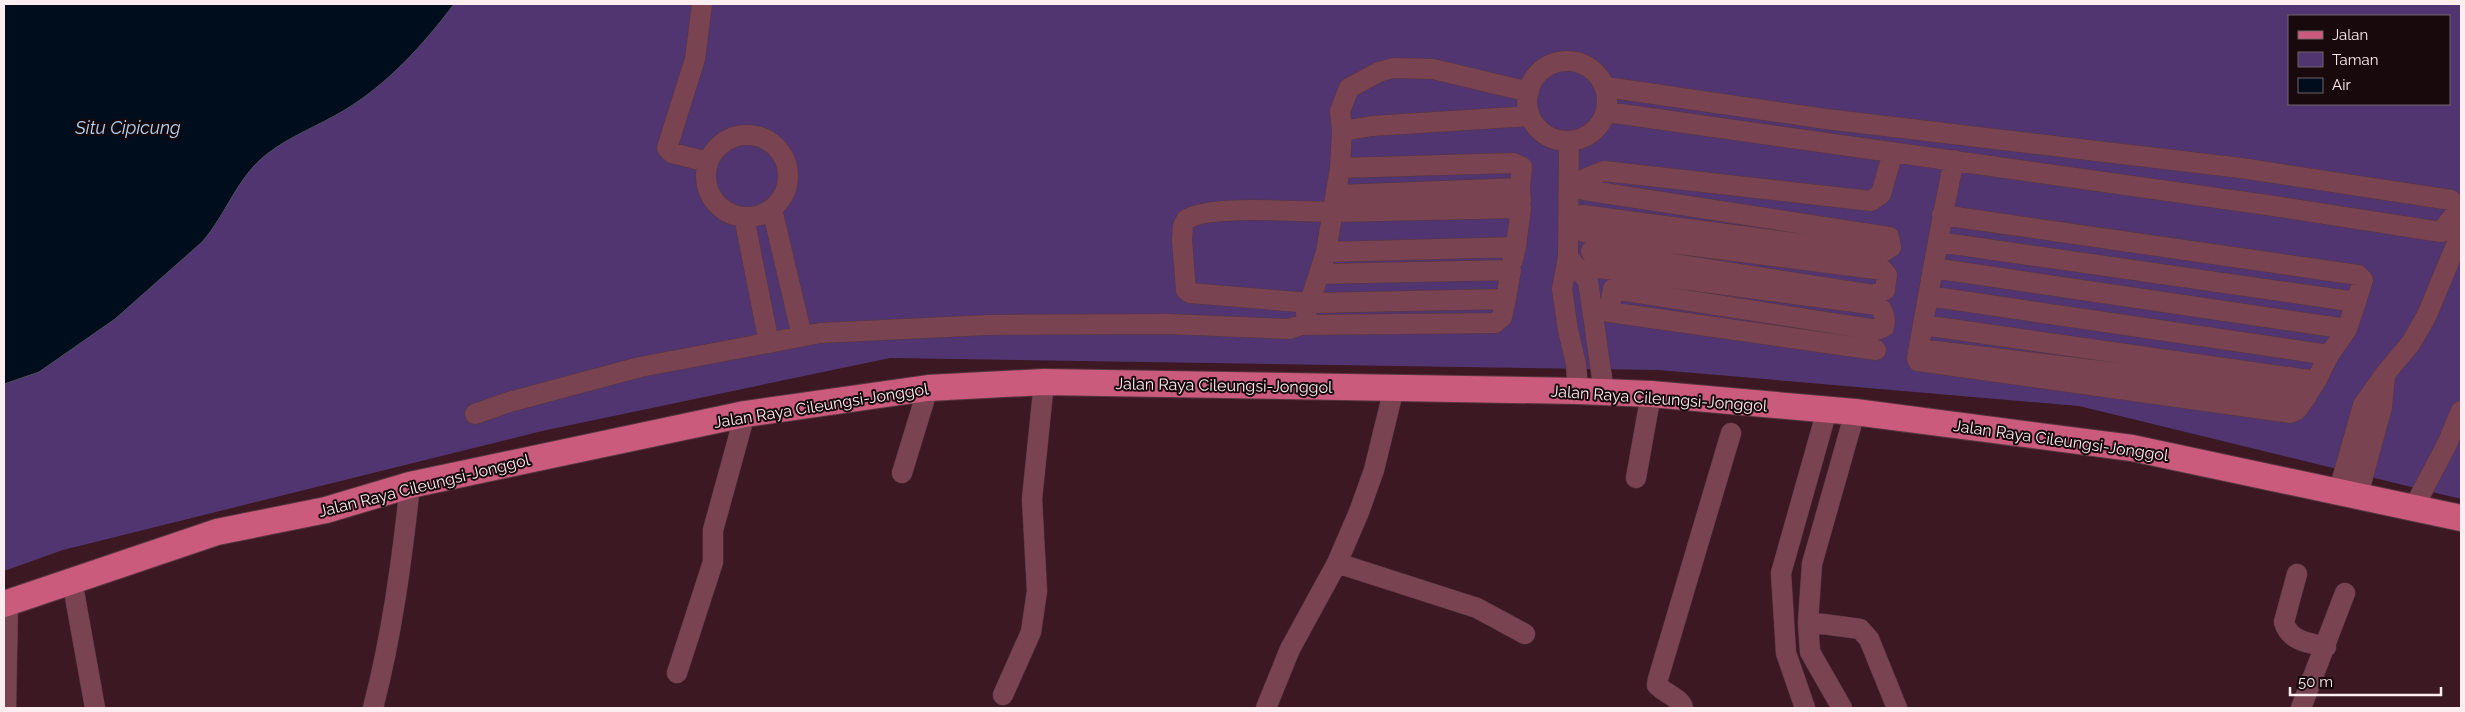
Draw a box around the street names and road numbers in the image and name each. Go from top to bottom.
street label: Jalan Raya Cileungsi-Jonggol [1115,374,1333,397]
street label: Jalan Raya Cileungsi-Jonggol [712,379,930,432]
street label: Jalan Raya Cileungsi-Jonggol [1550,381,1768,416]
street label: Jalan Raya Cileungsi-Jonggol [1952,416,2170,465]
street label: Jalan Raya Cileungsi-Jonggol [317,450,532,521]

